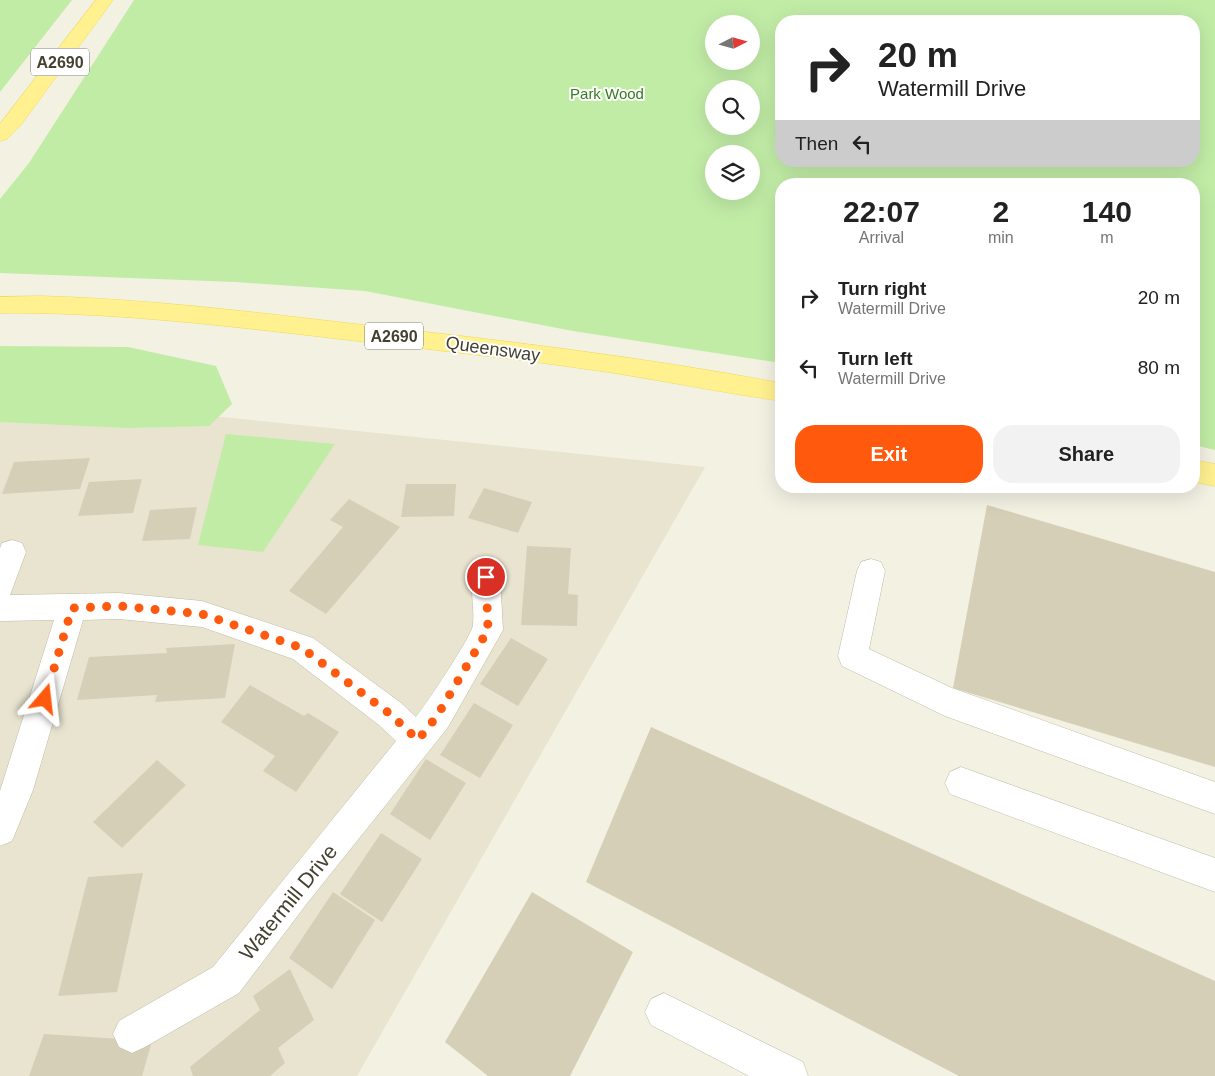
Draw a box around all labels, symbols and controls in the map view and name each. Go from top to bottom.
north arrow [705,15,760,70]
map controls [705,15,760,200]
icon: right [795,35,860,100]
text: 20 m [878,35,958,74]
road number: A2690 [31,48,89,76]
text: Watermill Drive [878,76,1026,101]
button: search [705,80,760,135]
park label: Park Wood [570,85,644,102]
icon: left [848,130,876,158]
text: Then [795,133,838,154]
button: layers [705,145,760,200]
text: 22:07 [843,195,920,228]
text: 2 [992,195,1009,228]
text: 140 [1082,195,1132,228]
text: Arrival [859,229,904,246]
text: min [988,229,1014,246]
text: m [1100,229,1113,246]
text: Turn right [838,278,926,299]
icon: right [795,284,823,312]
text: 20 m [1138,287,1180,308]
text: Watermill Drive [838,300,946,317]
road number: A2690 [365,322,423,350]
street label: Queensway [445,332,541,366]
text: Turn left [838,348,913,369]
icon: left [795,354,823,382]
text: 80 m [1138,357,1180,378]
text: Watermill Drive [838,370,946,387]
button: Exit [795,425,983,483]
button: Share [993,425,1180,483]
pin [465,556,507,598]
icon: arrive [472,563,500,591]
position arrow [18,672,70,724]
street label: Watermill Drive [235,840,341,964]

